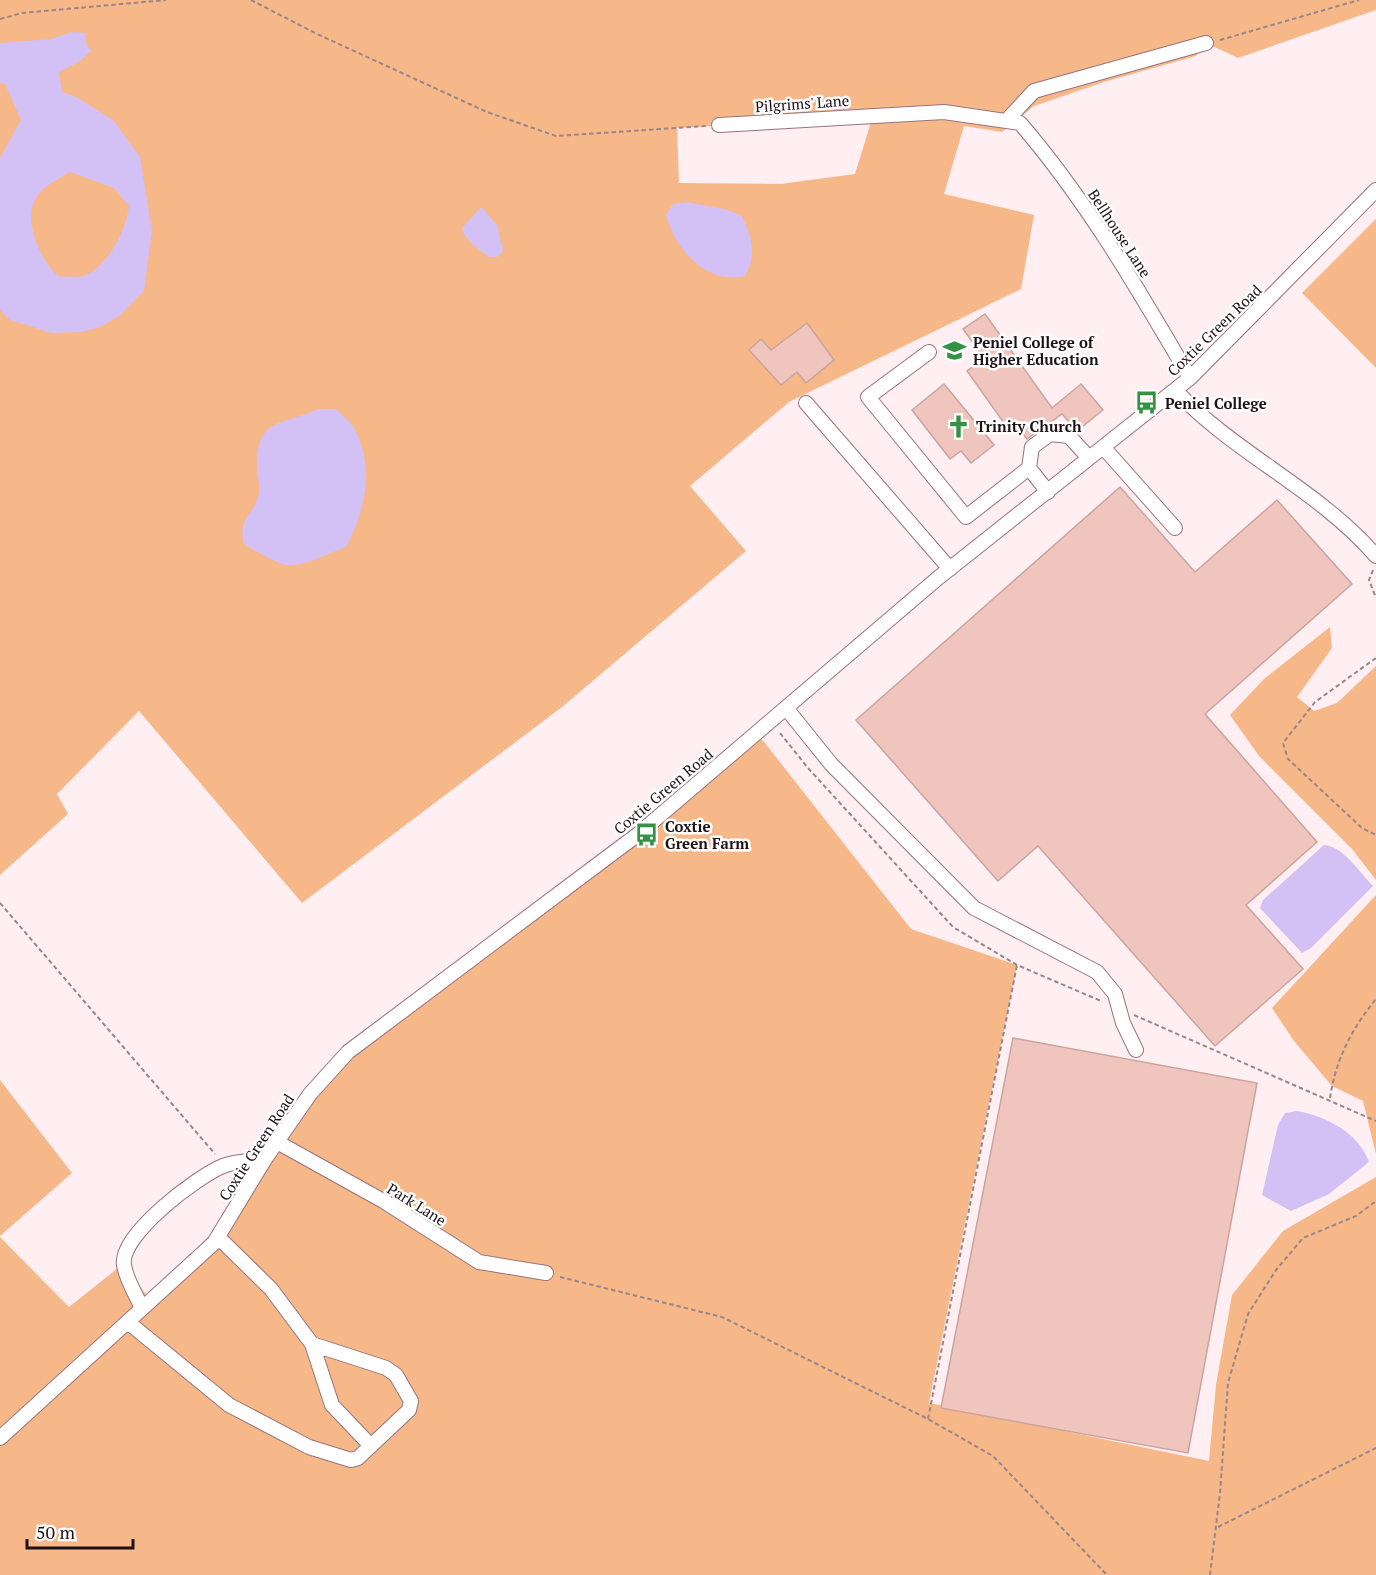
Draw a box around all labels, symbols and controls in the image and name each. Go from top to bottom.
street label: Pilgrims' Lane [754,90,850,116]
street label: Bellhouse Lane [1084,185,1156,281]
street label: Coxtie Green Road [1163,280,1265,380]
place label: Peniel College of Higher Education [973,332,1099,369]
school or university icon: Peniel College of Higher Education [942,338,968,364]
bus stop icon: Peniel College [1134,390,1160,416]
place label: Peniel College [1165,393,1267,413]
church icon: Trinity Church [945,413,971,439]
place label: Trinity Church [976,416,1082,436]
street label: Coxtie Green Road [609,744,717,838]
place label: Coxtie Green Farm [665,816,749,853]
bus stop icon: Coxtie Green Farm [634,822,660,848]
street label: Coxtie Green Road [214,1090,298,1204]
street label: Park Lane [384,1178,450,1230]
scale bar [27,1512,134,1550]
text: 50 m [36,1520,76,1544]

